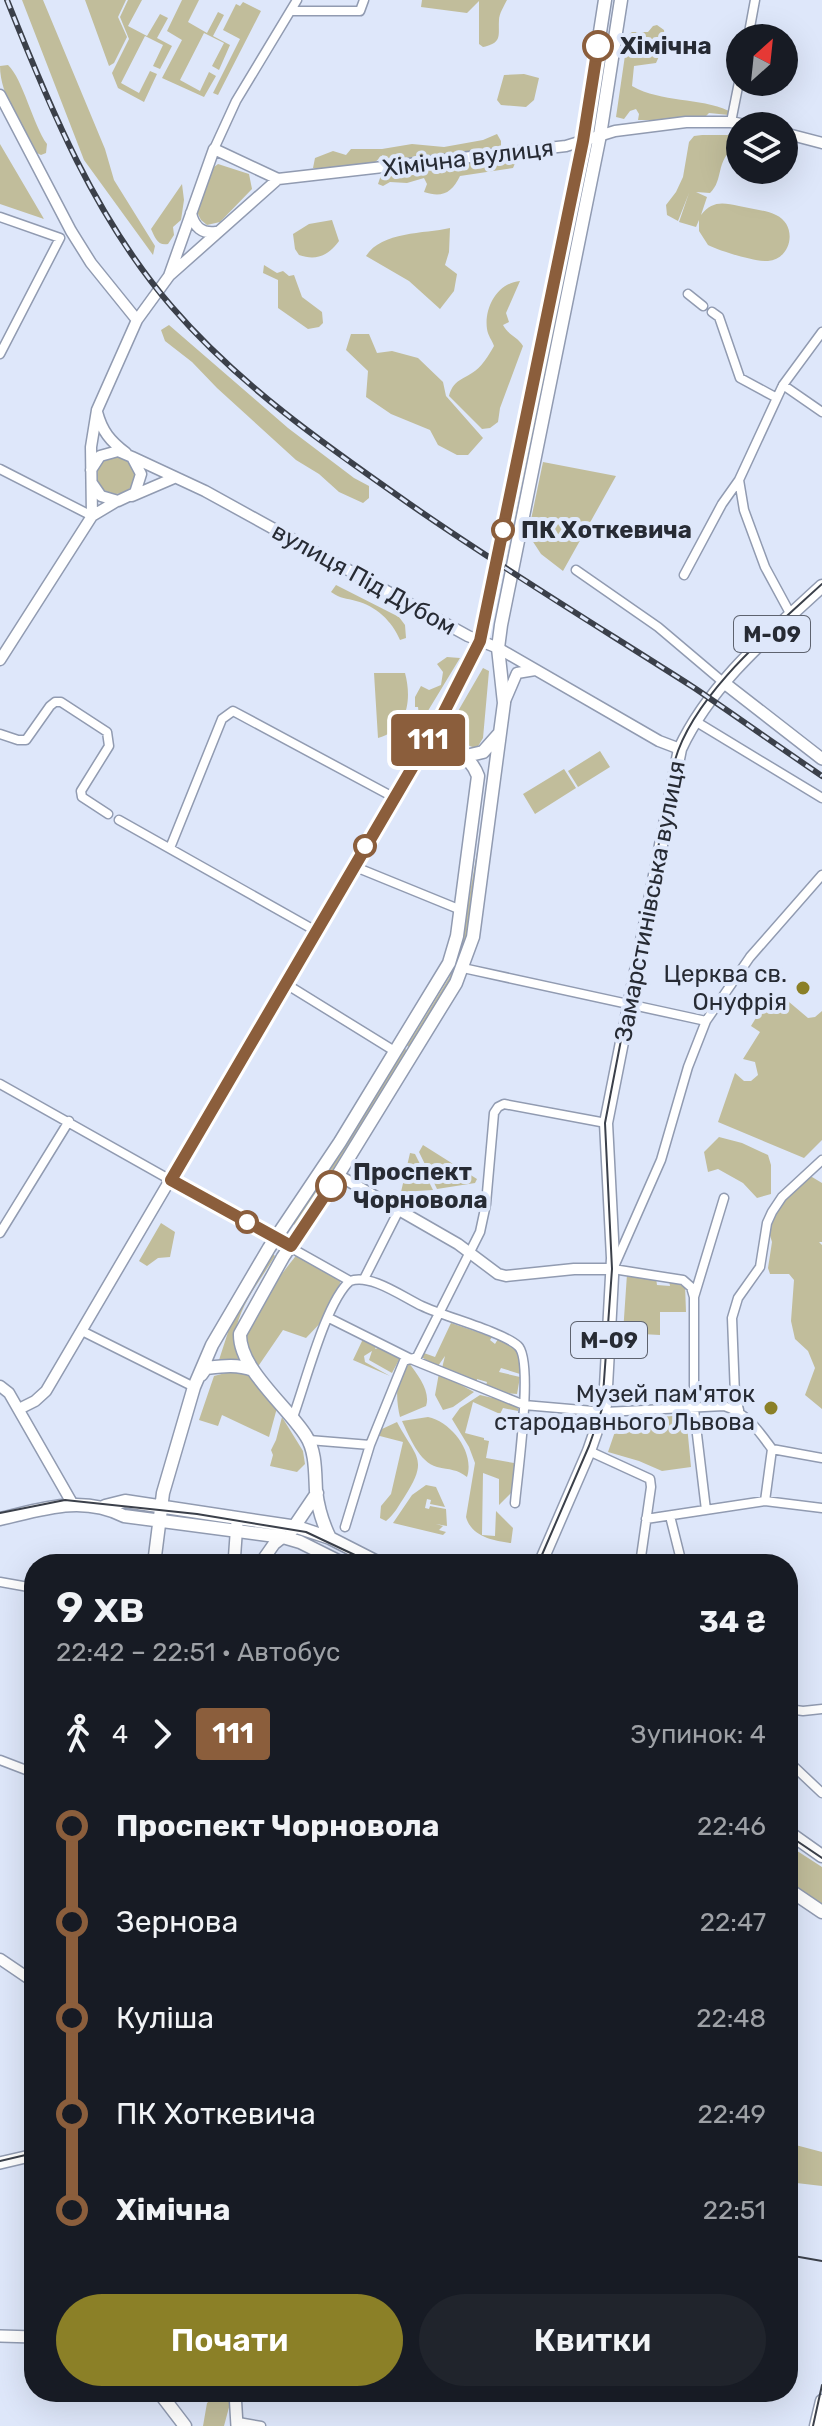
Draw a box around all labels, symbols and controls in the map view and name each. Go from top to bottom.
north arrow [726,24,798,96]
map controls [726,24,798,184]
marker: Хімічна [583,31,613,61]
place label: Хімічна [620,32,712,60]
button: layers [726,112,798,184]
street label: Хімічна вулиця [381,134,555,182]
place label: ПК Хоткевича [521,516,692,544]
street label: вулиця Під Дубом [267,517,461,641]
marker: ПК Хоткевича [492,519,514,541]
road number: М-09 [734,616,810,652]
line badge: 111 [382,714,474,766]
text: 111 [407,723,449,756]
street label: Замарстинівська вулиця [609,758,691,1044]
unlabelled marker [354,835,376,857]
place label: Церква св. Онуфрія [664,960,787,1016]
marker: Церква св. Онуфрія [794,979,812,997]
place label: Проспект Чорновола [353,1158,488,1214]
marker: Проспект Чорновола [316,1171,346,1201]
unlabelled marker [236,1211,258,1233]
road number: М-09 [571,1322,647,1358]
place label: Музей пам'яток стародавнього Львова [494,1380,755,1436]
marker: Музей пам'яток стародавнього Львова [762,1399,780,1417]
text: 9 хв [56,1581,145,1633]
text: 34 ₴ [699,1604,766,1640]
text: 22:42 – 22:51 · Автобус [56,1637,340,1668]
icon: walk [56,1712,100,1756]
icon: forward [140,1712,184,1756]
text: 111 [212,1717,254,1750]
text: 4 [112,1719,128,1750]
text: Зупинок: 4 [631,1719,766,1750]
text: Проспект Чорновола [116,1808,439,1844]
text: 22:46 [697,1811,766,1842]
text: Зернова [116,1904,238,1940]
text: 22:47 [700,1907,766,1938]
text: Куліша [116,2000,214,2036]
text: 22:48 [696,2003,766,2034]
text: ПК Хоткевича [116,2096,316,2132]
text: 22:49 [697,2099,766,2130]
text: Хімічна [116,2192,231,2228]
text: 22:51 [703,2195,766,2226]
button: Почати [56,2294,403,2386]
button: Квитки [419,2294,766,2386]

